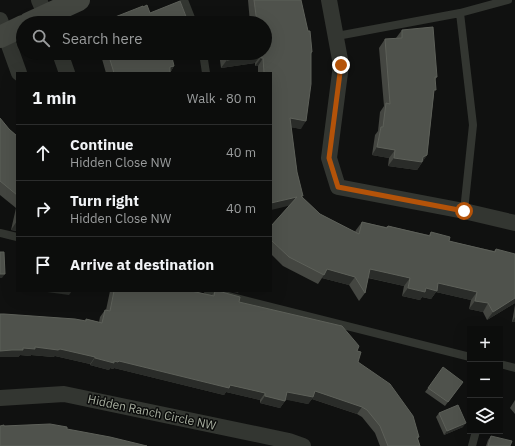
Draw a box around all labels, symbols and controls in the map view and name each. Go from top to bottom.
search box [16,16,272,60]
icon: search [30,27,52,49]
text: Search here [62,29,142,48]
route end [332,56,350,74]
text: 1 min [32,87,76,109]
text: Walk · 80 m [187,90,256,107]
text: Continue [70,135,134,154]
icon: ahead [32,142,54,164]
text: 40 m [226,144,256,161]
text: Hidden Close NW [70,154,171,171]
text: Turn right [70,191,139,210]
icon: right [32,198,54,220]
text: 40 m [226,200,256,217]
route start [455,202,473,220]
text: Hidden Close NW [70,210,171,227]
icon: arrive [32,254,54,276]
text: Arrive at destination [70,255,214,274]
map controls [467,326,503,434]
button: + [467,326,503,362]
button: − [467,362,503,398]
street label: Hidden Ranch Circle NW [86,391,218,433]
button: layers [467,398,503,434]

